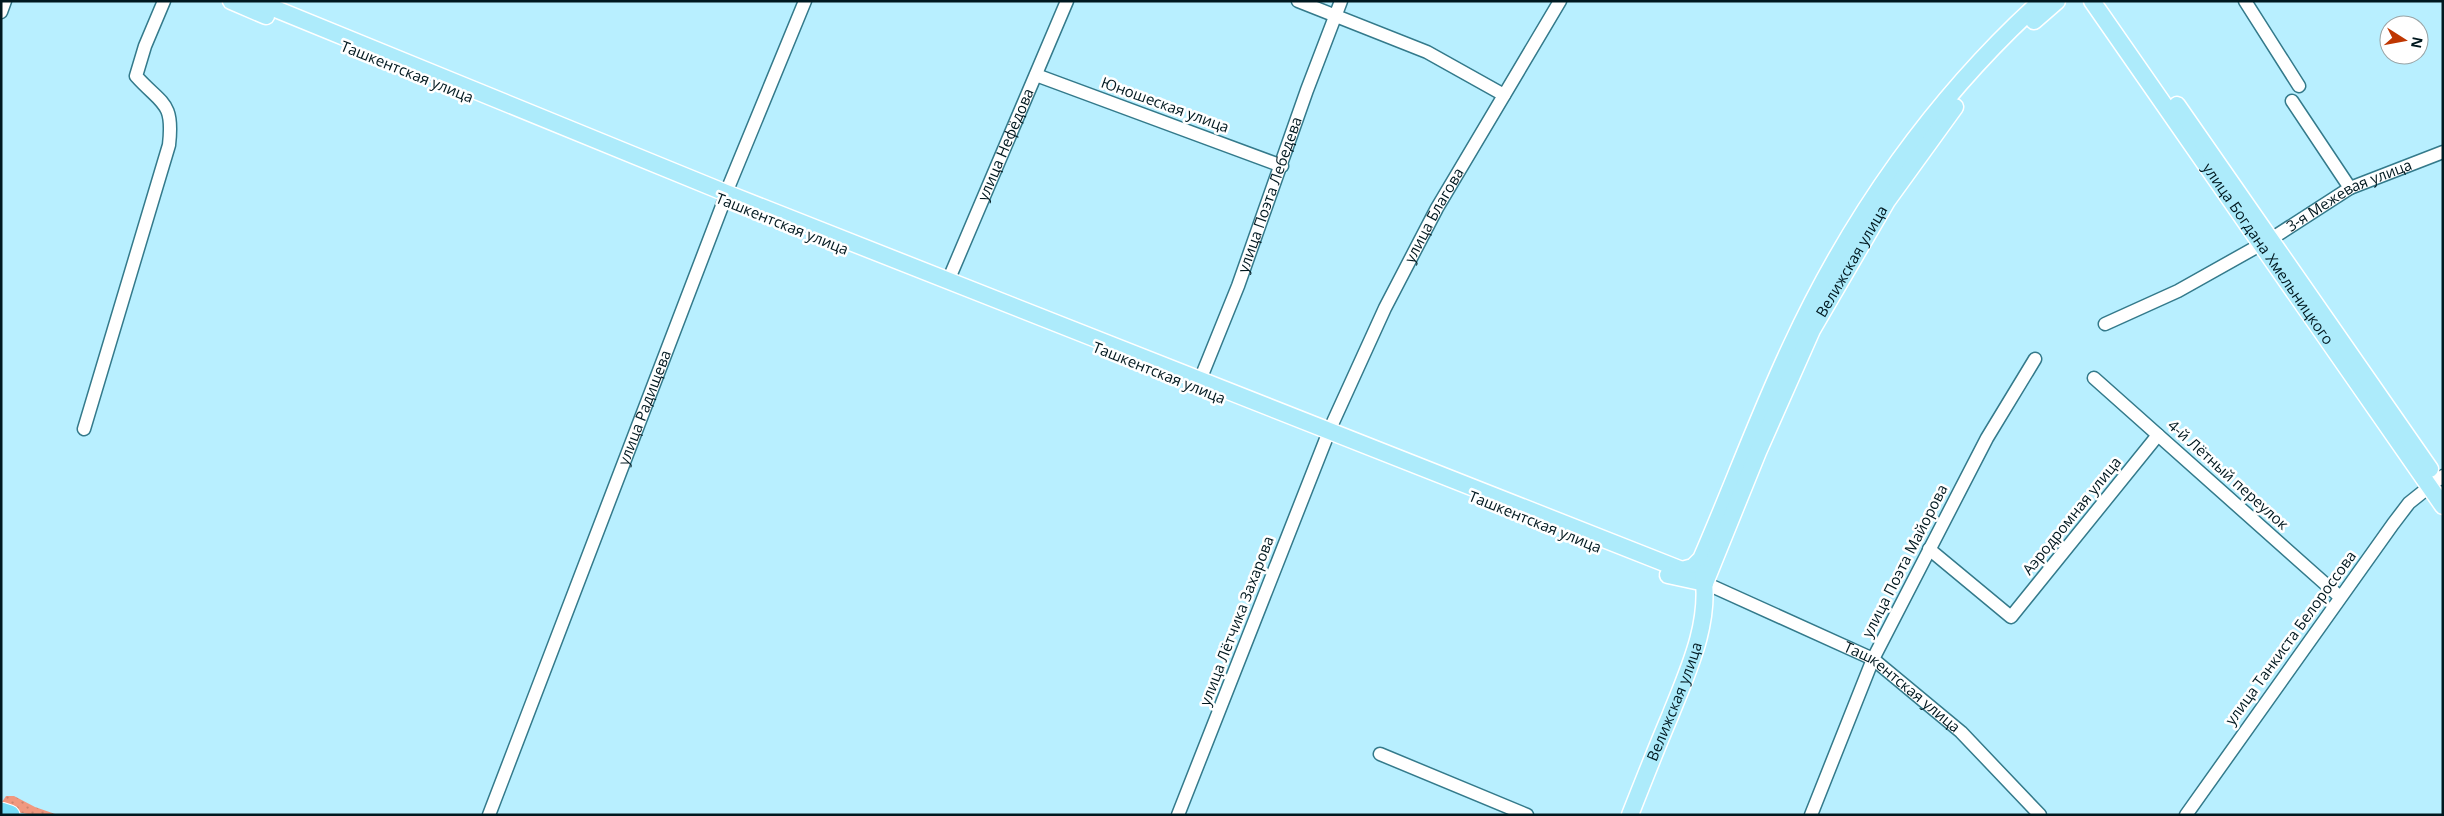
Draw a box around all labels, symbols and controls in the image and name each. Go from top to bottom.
north arrow [2379,15,2429,65]
street label: Ташкентская улица [338,35,477,107]
text: N [2407,35,2428,50]
street label: Юношеская улица [1099,72,1232,137]
street label: улица Нефёдова [972,85,1038,204]
street label: улица Поэта Лебедева [1232,114,1306,275]
street label: 3-я Межевая улица [2282,154,2415,236]
street label: улица Богдана Хмельницкого [2198,159,2339,348]
street label: улица Благова [1399,164,1468,266]
street label: Ташкентская улица [713,187,852,259]
street label: Велижская улица [1811,201,1891,321]
street label: Ташкентская улица [1090,336,1229,408]
street label: улица Радищева [613,347,675,468]
street label: 4-й Лётный переулок [2164,415,2293,534]
street label: Аэродромная улица [2017,452,2125,579]
street label: улица Поэта Майорова [1857,481,1951,641]
street label: Ташкентская улица [1466,485,1605,557]
street label: улица Лётчика Захарова [1194,533,1278,708]
street label: улица Танкиста Белороссова [2220,546,2360,729]
street label: Ташкентская улица [1841,636,1965,736]
street label: Велижская улица [1642,640,1706,764]

